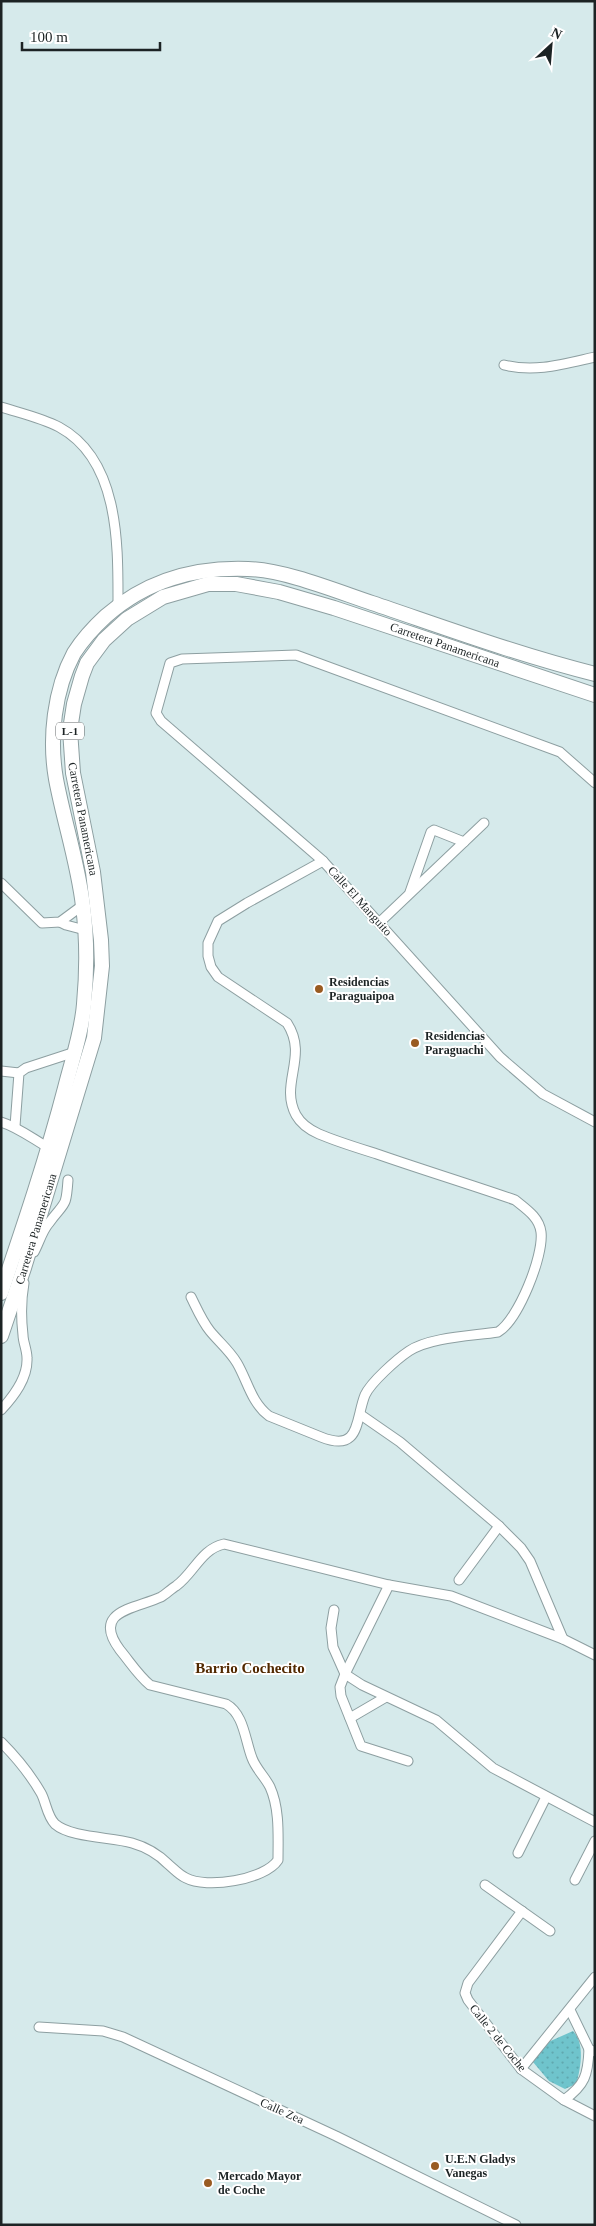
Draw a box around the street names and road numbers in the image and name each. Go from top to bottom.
street label: Carretera Panamericana [388,620,502,671]
road number: L-1 [56,722,84,739]
street label: Carretera Panamericana [65,761,101,877]
street label: Calle El Manguito [325,863,395,939]
street label: Carretera Panamericana [13,1171,60,1286]
street label: Calle 2 de Coche [467,2002,529,2074]
street label: Calle Zea [258,2095,307,2127]

